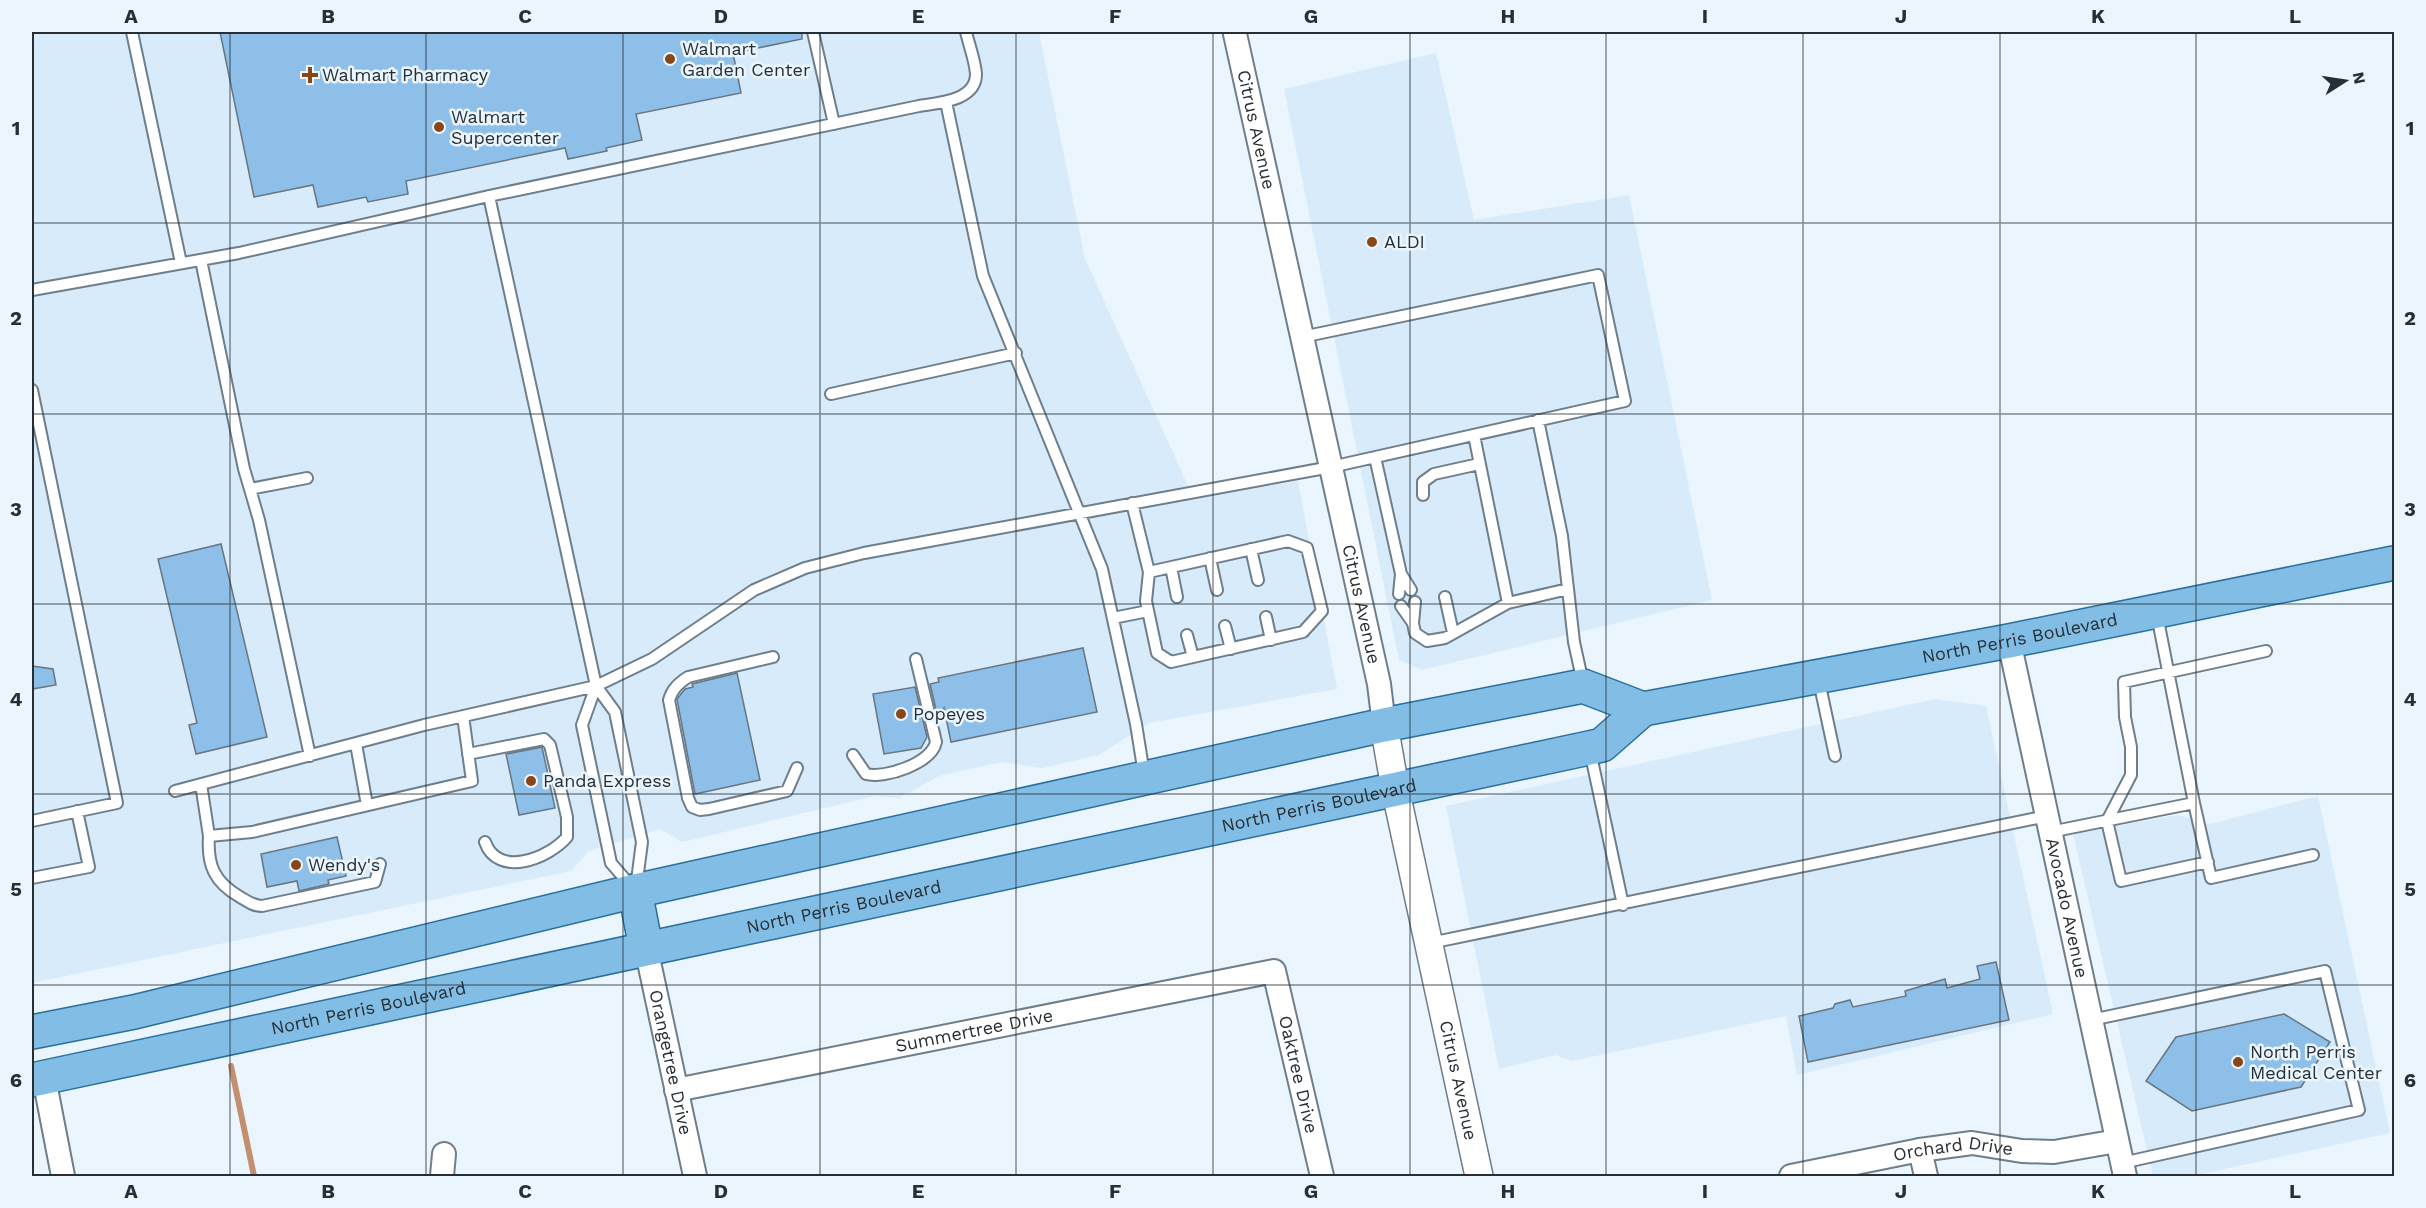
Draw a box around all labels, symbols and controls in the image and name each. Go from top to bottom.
text: A [124,4,138,28]
text: B [321,4,335,28]
text: C [518,4,532,28]
text: D [714,4,728,28]
text: E [912,4,924,28]
text: F [1109,4,1121,28]
text: G [1304,4,1318,28]
text: H [1501,4,1515,28]
text: I [1702,4,1708,28]
text: J [1895,4,1907,28]
text: K [2091,4,2105,28]
text: L [2289,4,2301,28]
place label: Walmart Garden Center [682,38,810,80]
north arrow [2315,51,2375,111]
marker: Walmart Garden Center [663,52,677,66]
place label: Walmart Pharmacy [322,64,489,85]
marker: Walmart Pharmacy [303,68,317,82]
street label: Citrus Avenue [1233,68,1280,191]
text: N [2349,70,2370,86]
place label: Walmart Supercenter [451,106,559,148]
text: 1 [12,116,20,140]
text: 1 [2406,116,2414,140]
marker: Walmart Supercenter [432,120,446,134]
place label: ALDI [1384,231,1425,252]
marker: ALDI [1365,235,1379,249]
text: 2 [10,306,22,330]
text: 2 [2404,306,2416,330]
text: 3 [10,497,22,521]
text: 3 [2404,497,2416,521]
street label: Citrus Avenue [1338,542,1385,666]
street label: North Perris Boulevard [1920,608,2119,667]
text: 4 [10,687,23,711]
text: 4 [2404,687,2417,711]
place label: Popeyes [913,703,985,724]
marker: Popeyes [894,707,908,721]
place label: Panda Express [543,770,671,791]
marker: Panda Express [524,774,538,788]
street label: North Perris Boulevard [1219,774,1418,836]
street label: Avocado Avenue [2042,836,2093,980]
place label: Wendy's [308,854,380,875]
marker: Wendy's [289,858,303,872]
street label: North Perris Boulevard [744,875,943,937]
text: 5 [10,877,22,901]
text: 5 [2404,877,2416,901]
street label: North Perris Boulevard [269,977,468,1039]
street label: Orangetree Drive [645,988,697,1137]
street label: Summertree Drive [893,1004,1055,1056]
street label: Oaktree Drive [1275,1013,1323,1135]
street label: Citrus Avenue [1436,1018,1482,1142]
place label: North Perris Medical Center [2250,1041,2382,1083]
marker: North Perris Medical Center [2231,1055,2245,1069]
text: 6 [10,1068,22,1092]
text: 6 [2404,1068,2416,1092]
street label: Orchard Drive [1891,1132,2015,1165]
text: A [124,1179,138,1203]
text: B [321,1179,335,1203]
text: C [518,1179,532,1203]
text: D [714,1179,728,1203]
text: E [912,1179,924,1203]
text: F [1109,1179,1121,1203]
text: G [1304,1179,1318,1203]
text: H [1501,1179,1515,1203]
text: I [1702,1179,1708,1203]
text: J [1895,1179,1907,1203]
text: K [2091,1179,2105,1203]
text: L [2289,1179,2301,1203]

